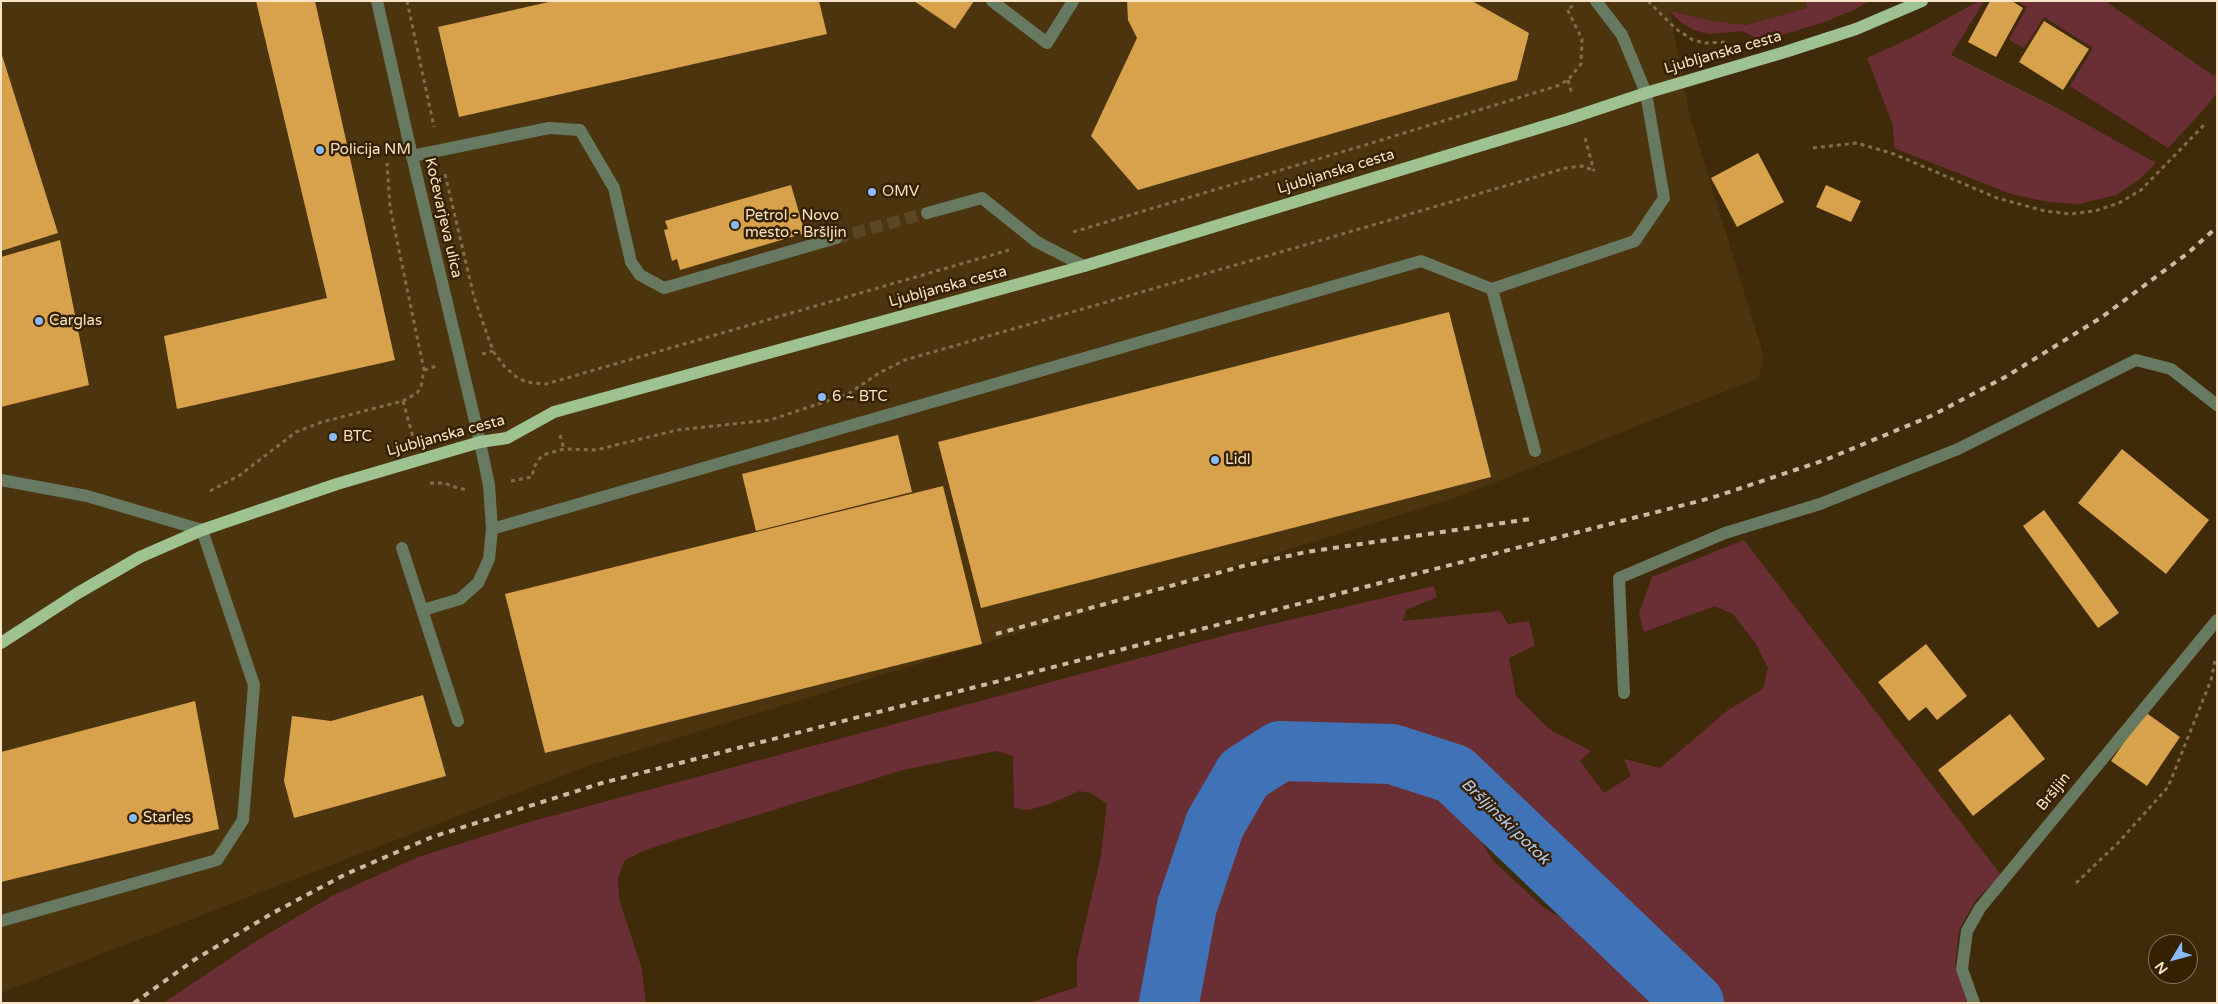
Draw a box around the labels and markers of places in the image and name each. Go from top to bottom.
place label: Policija NM [330,141,411,159]
marker: Policija NM [314,144,326,156]
place label: OMV [882,183,919,201]
marker: OMV [866,186,878,198]
place label: Petrol - Novo mesto - Bršljin [745,207,847,242]
marker: Petrol - Novo mesto - Bršljin [729,219,741,231]
place label: Carglas [49,312,102,330]
marker: Carglas [33,315,45,327]
place label: 6 ~ BTC [832,388,888,406]
marker: 6 ~ BTC [816,391,828,403]
place label: BTC [343,428,372,446]
marker: BTC [327,431,339,443]
place label: Lidl [1225,451,1251,469]
marker: Lidl [1209,454,1221,466]
place label: Starles [143,809,191,827]
marker: Starles [127,812,139,824]

